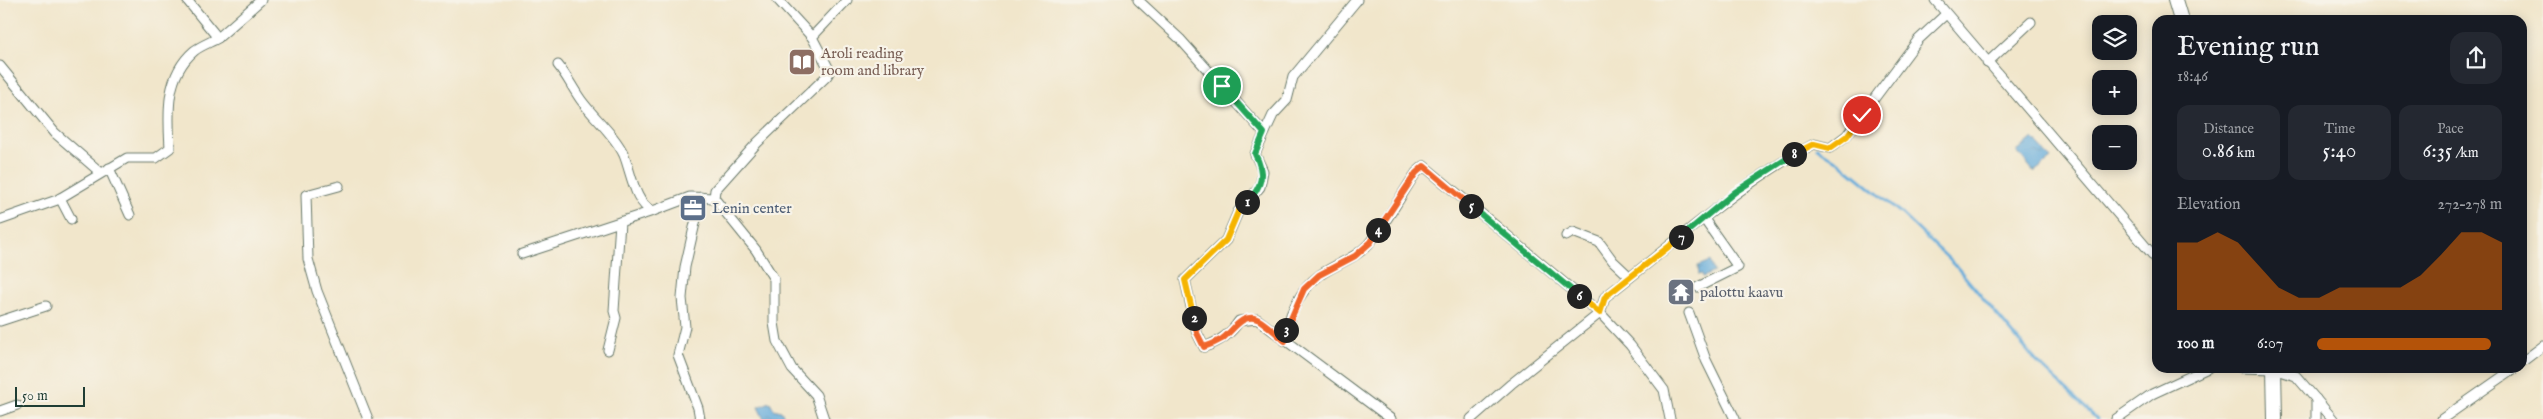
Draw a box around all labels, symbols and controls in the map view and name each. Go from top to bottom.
map controls [2092,15,2137,170]
button: layers [2092,15,2137,60]
text: Evening run [2177,30,2320,65]
button: share [2450,32,2502,84]
place label: Aroli reading room and library [820,44,925,80]
library icon: Aroli reading room and library [787,47,817,77]
pin [1201,65,1243,107]
text: 18:46 [2177,67,2208,87]
button: + [2092,70,2137,115]
icon: arrive [1208,72,1236,100]
pin [1841,94,1883,136]
icon: check [1848,101,1876,129]
text: Distance [2203,120,2254,138]
text: Time [2324,120,2355,138]
text: Pace [2437,120,2464,138]
button: − [2092,125,2137,170]
text: 0.86 [2202,138,2234,165]
text: 5:40 [2323,138,2356,165]
text: 6:35 [2423,138,2452,165]
pin: 8 [1782,142,1806,166]
text: km [2234,144,2255,162]
text: /km [2452,144,2479,162]
text: 8 [1792,145,1797,163]
pin: 1 [1234,190,1260,214]
office icon: Lenin center [678,193,708,223]
text: 1 [1245,193,1250,211]
pin: 5 [1458,194,1484,218]
text: Elevation [2177,195,2240,215]
text: 272–278 m [2437,195,2502,215]
text: 5 [1469,197,1474,215]
place label: Lenin center [712,199,792,218]
pin: 4 [1366,218,1390,242]
text: 4 [1375,221,1382,239]
pin: 7 [1668,224,1694,250]
text: 7 [1678,228,1685,246]
temple icon: palottu kaavu [1666,277,1696,307]
place label: palottu kaavu [1700,283,1784,302]
pin: 6 [1566,284,1592,308]
text: 6 [1577,287,1582,305]
pin: 2 [1182,306,1206,330]
text: 2 [1191,309,1198,327]
pin: 3 [1274,318,1298,342]
text: 3 [1284,321,1289,339]
text: 100 m [2177,334,2214,354]
text: 6:07 [2257,334,2283,354]
scale bar [15,384,85,407]
text: 50 m [22,387,48,405]

